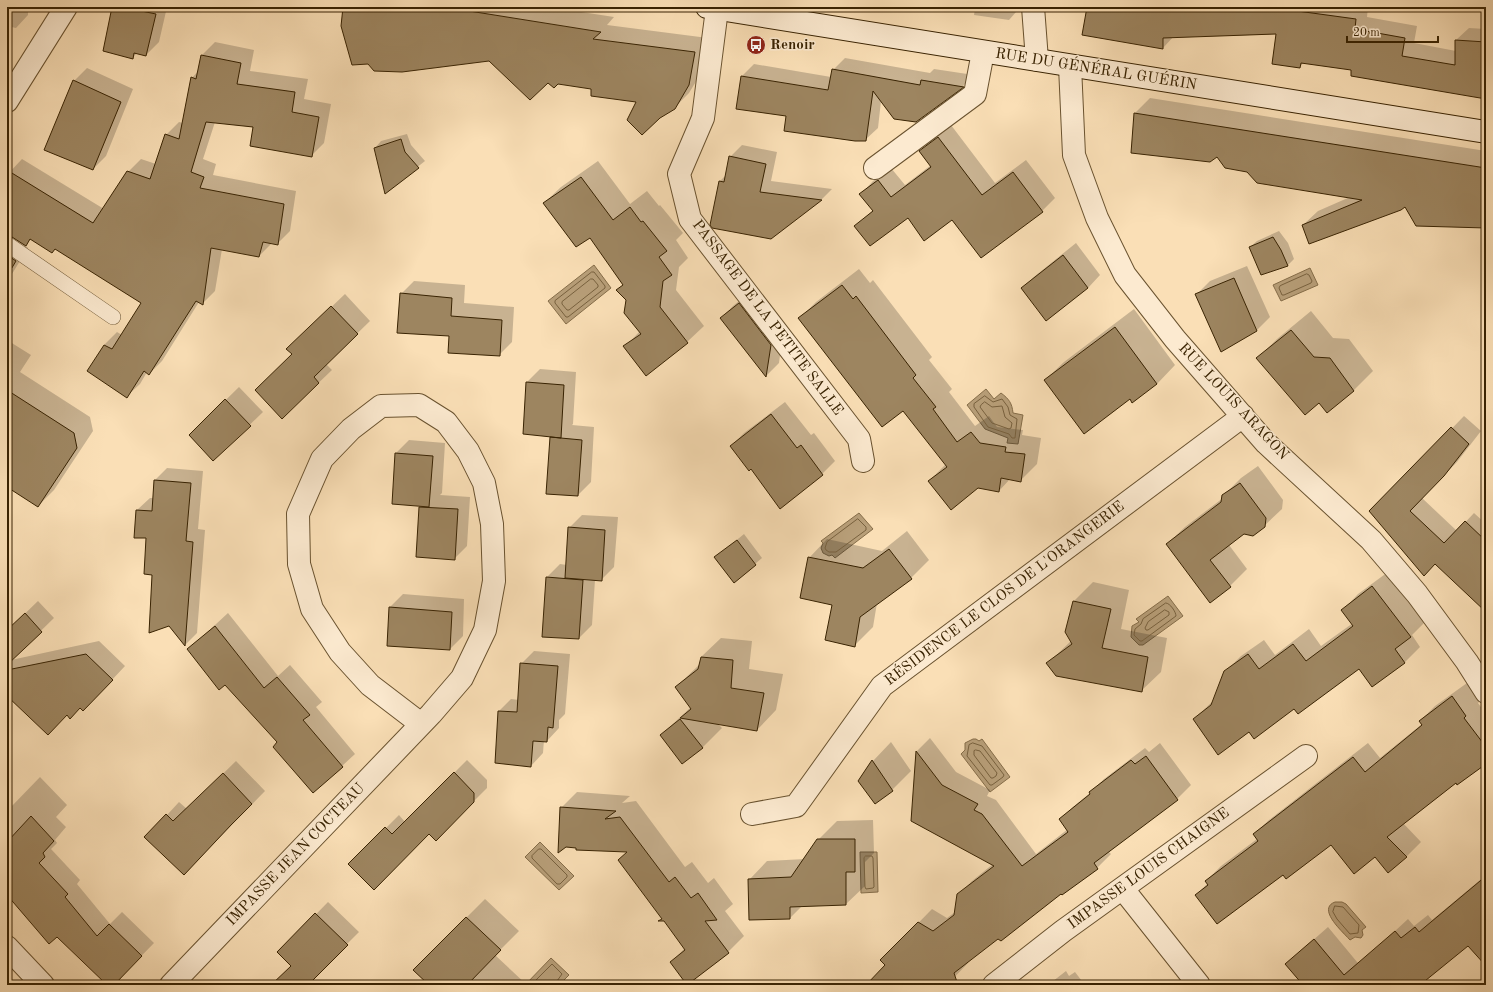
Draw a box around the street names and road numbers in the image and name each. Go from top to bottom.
street label: RUE DU GÉNÉRAL GUÉRIN [994,44,1199,93]
street label: PASSAGE DE LA PETITE SALLE [689,218,845,418]
street label: RUE LOUIS ARAGON [1175,341,1291,464]
street label: RÉSIDENCE LE CLOS DE L'ORANGERIE [881,497,1128,689]
street label: IMPASSE JEAN COCTEAU [224,781,368,929]
street label: IMPASSE LOUIS CHAIGNE [1066,806,1232,932]

